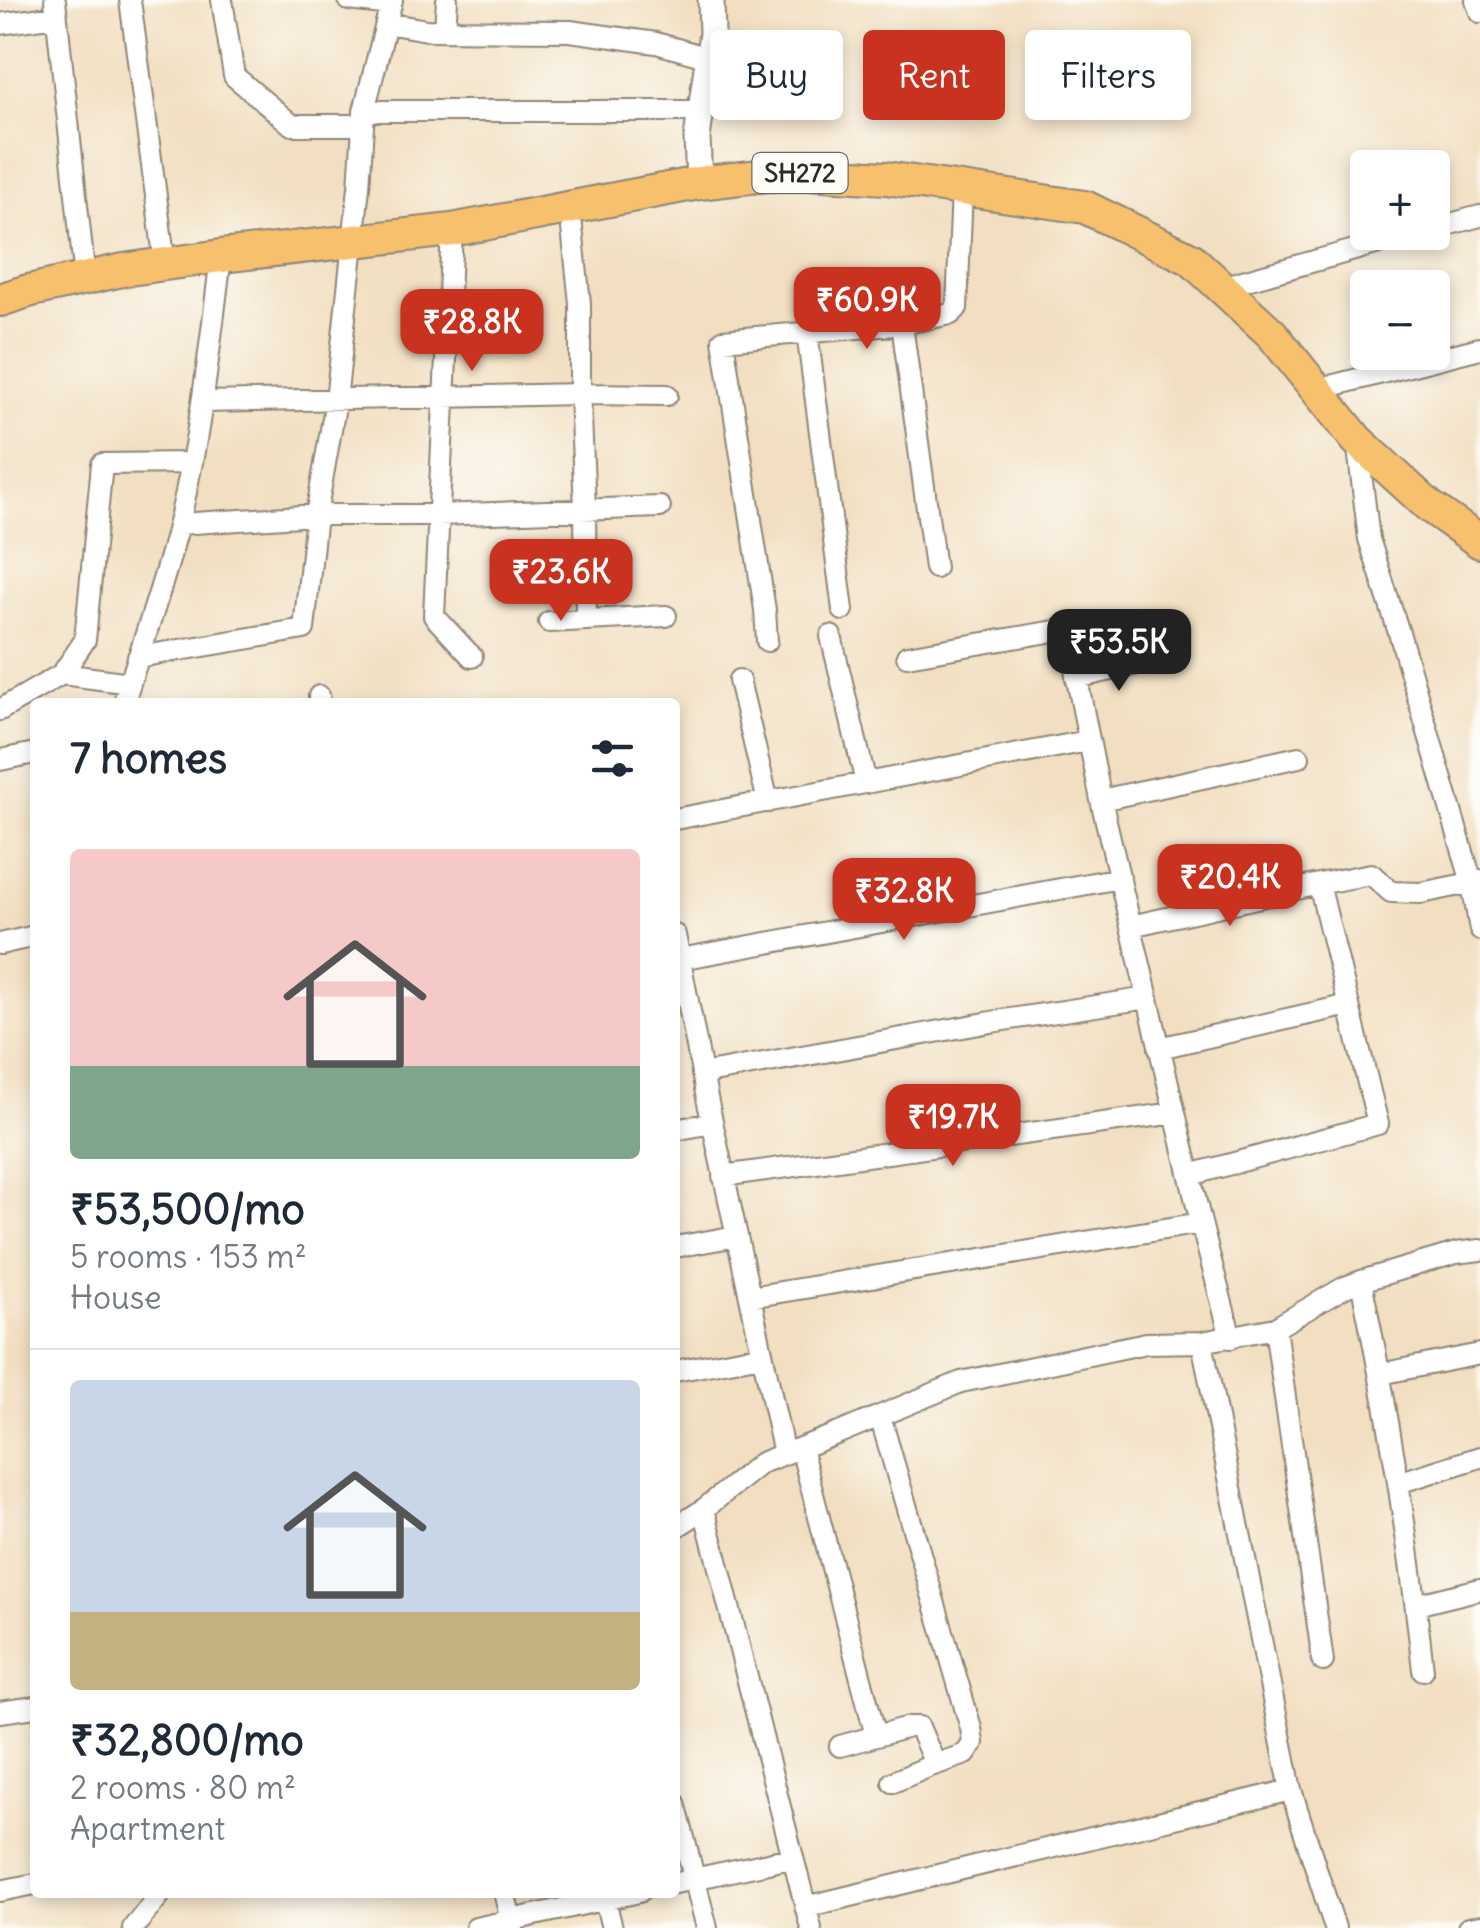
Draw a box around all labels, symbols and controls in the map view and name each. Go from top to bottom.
chip: Buy [710,30,843,120]
chip: Rent [863,30,1005,120]
chip: Filters [1025,30,1191,120]
map controls [1350,150,1450,370]
button: + [1350,150,1450,250]
road number: SH272 [752,153,848,193]
pin: ₹60.9K [786,267,948,352]
button: − [1350,270,1450,370]
text: ₹60.9K [816,279,918,320]
pin: ₹28.8K [391,289,553,374]
text: ₹28.8K [422,301,522,342]
pin: ₹23.6K [480,539,642,624]
text: ₹23.6K [512,551,610,592]
pin: ₹53.5K [1038,609,1200,694]
text: ₹53.5K [1069,621,1169,662]
icon: filters [585,731,640,786]
text: 7 homes [70,732,227,784]
pin: ₹20.4K [1149,844,1311,929]
text: ₹20.4K [1179,856,1281,897]
pin: ₹32.8K [823,858,985,943]
text: ₹32.8K [855,870,953,911]
icon: home [265,914,445,1094]
pin: ₹19.7K [872,1084,1034,1169]
text: ₹19.7K [908,1096,998,1137]
text: ₹53,500/mo [70,1183,305,1235]
text: 5 rooms · 153 m² [70,1236,307,1277]
text: House [70,1277,161,1318]
icon: home [265,1445,445,1625]
text: ₹32,800/mo [70,1714,304,1766]
text: 2 rooms · 80 m² [70,1767,296,1808]
text: Apartment [70,1808,225,1849]

